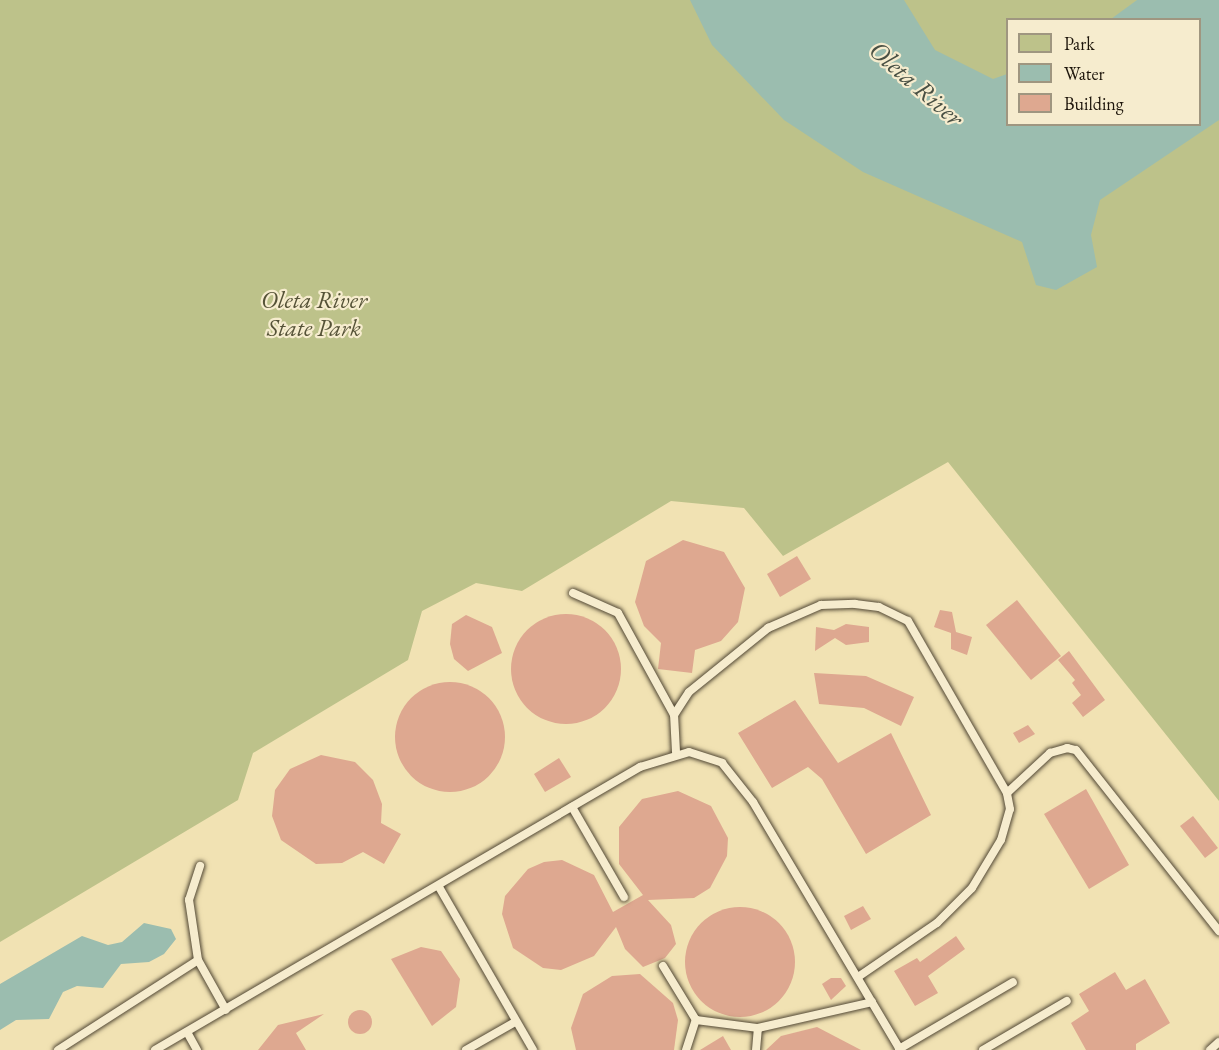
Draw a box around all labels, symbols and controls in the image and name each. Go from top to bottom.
legend [1006,18,1201,126]
text: Park [1064,32,1095,55]
water label: Oleta River [862,35,970,133]
text: Water [1064,62,1105,85]
text: Building [1064,92,1124,115]
park label: Oleta River State Park [261,286,367,342]

